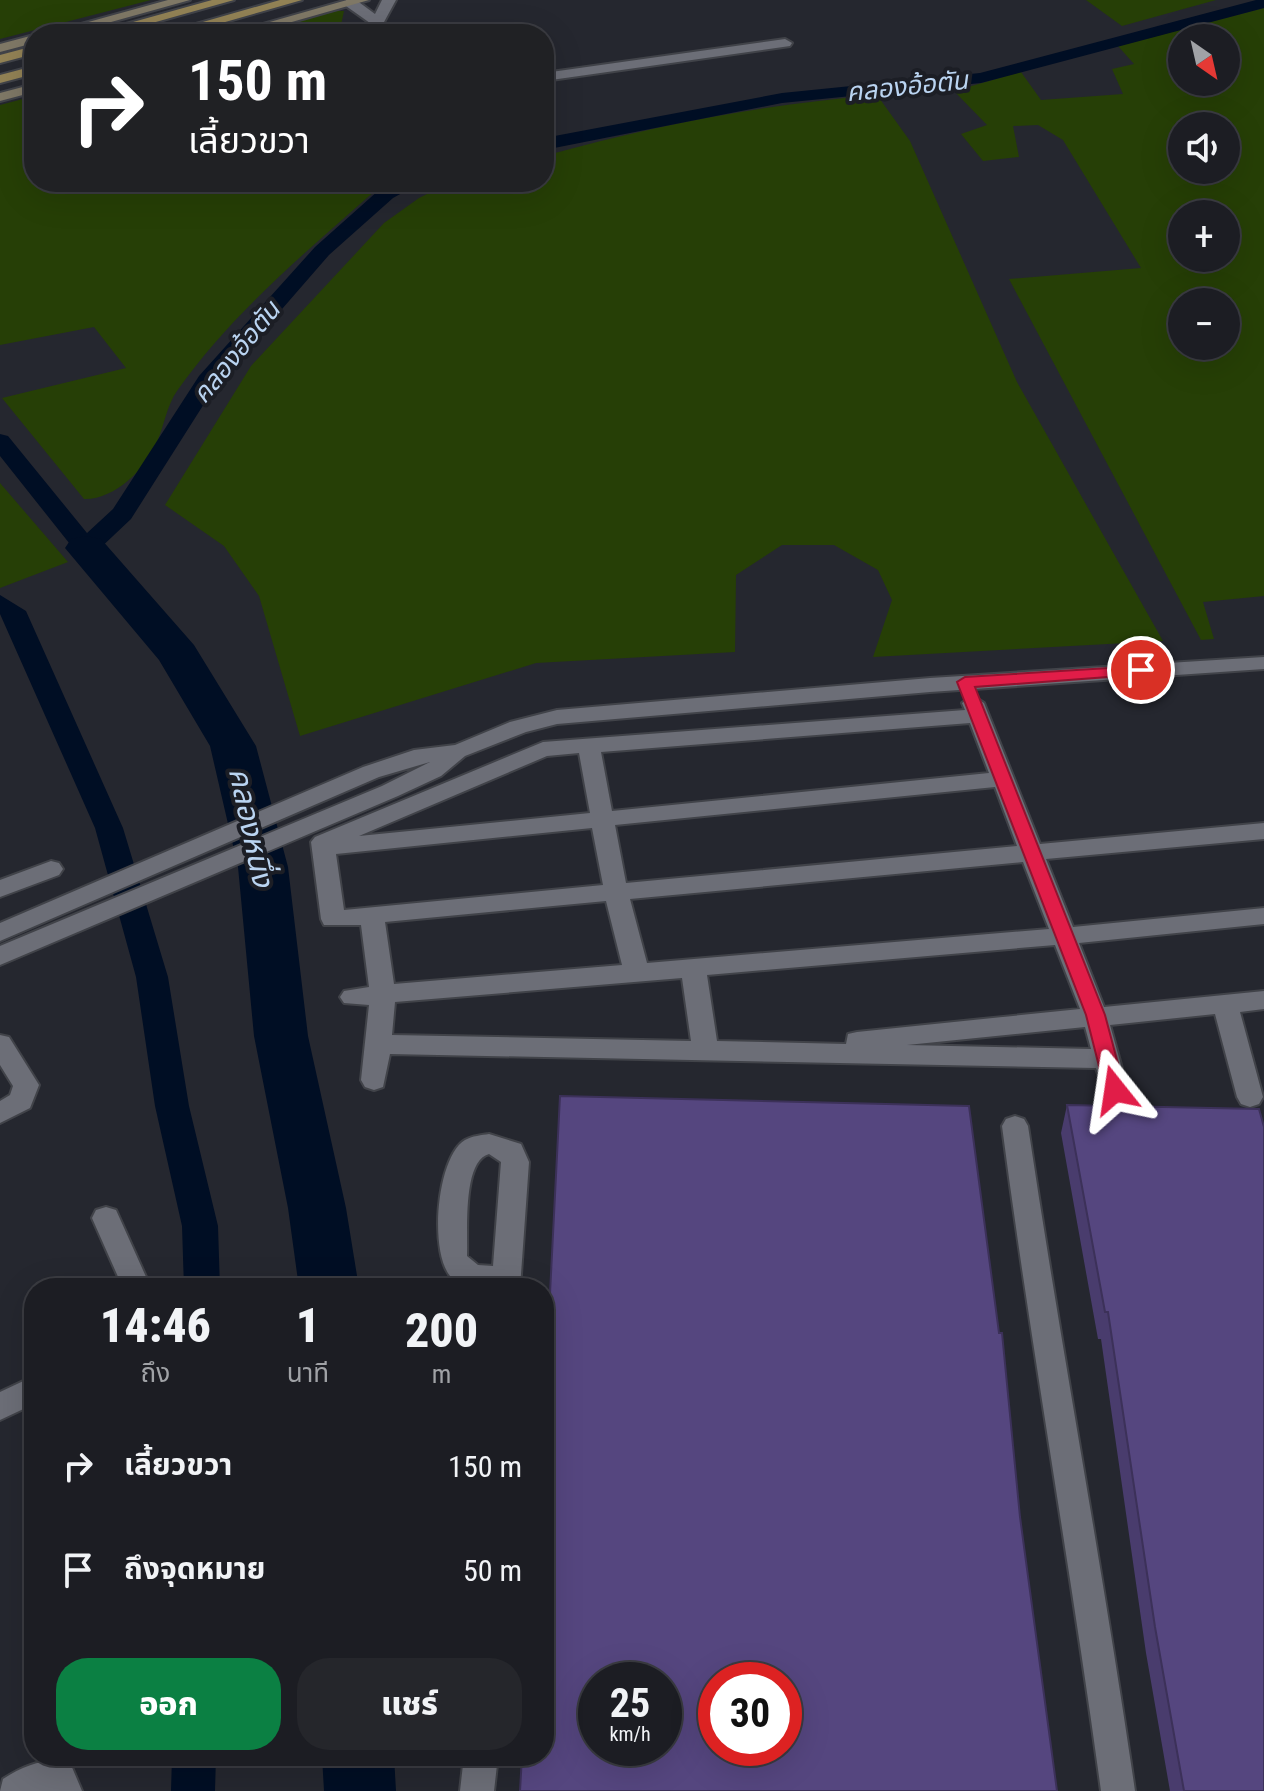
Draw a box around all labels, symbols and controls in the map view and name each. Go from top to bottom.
north arrow [1168,24,1240,96]
map controls [1168,24,1240,360]
text: 150 m [188,48,327,114]
icon: right [56,56,160,160]
water label: คลองอ้อตัน [845,64,971,107]
button: sound [1168,112,1240,184]
text: เลี้ยวขวา [188,120,310,162]
button: + [1168,200,1240,272]
button: − [1168,288,1240,360]
water label: คลองอ้อตัน [186,294,287,409]
pin [1107,636,1175,704]
icon: arrive [1119,648,1163,692]
water label: คลองหนึ่ง [222,763,285,892]
position arrow [1073,1048,1157,1132]
text: 14:46 [100,1297,211,1354]
text: 1 [296,1297,320,1354]
text: 200 [405,1302,478,1359]
text: ถึง [141,1358,170,1388]
text: นาที [287,1358,329,1388]
text: m [432,1359,451,1389]
icon: right [56,1444,100,1488]
text: เลี้ยวขวา [124,1447,232,1482]
text: 150 m [448,1449,522,1484]
icon: arrive [56,1548,100,1592]
text: ถึงจุดหมาย [124,1551,265,1586]
text: 50 m [463,1553,522,1588]
button: ออก [56,1658,281,1750]
button: แชร์ [297,1658,522,1750]
speed limit sign: 30 [698,1662,802,1766]
text: 25 [610,1680,650,1727]
text: km/h [609,1722,651,1746]

